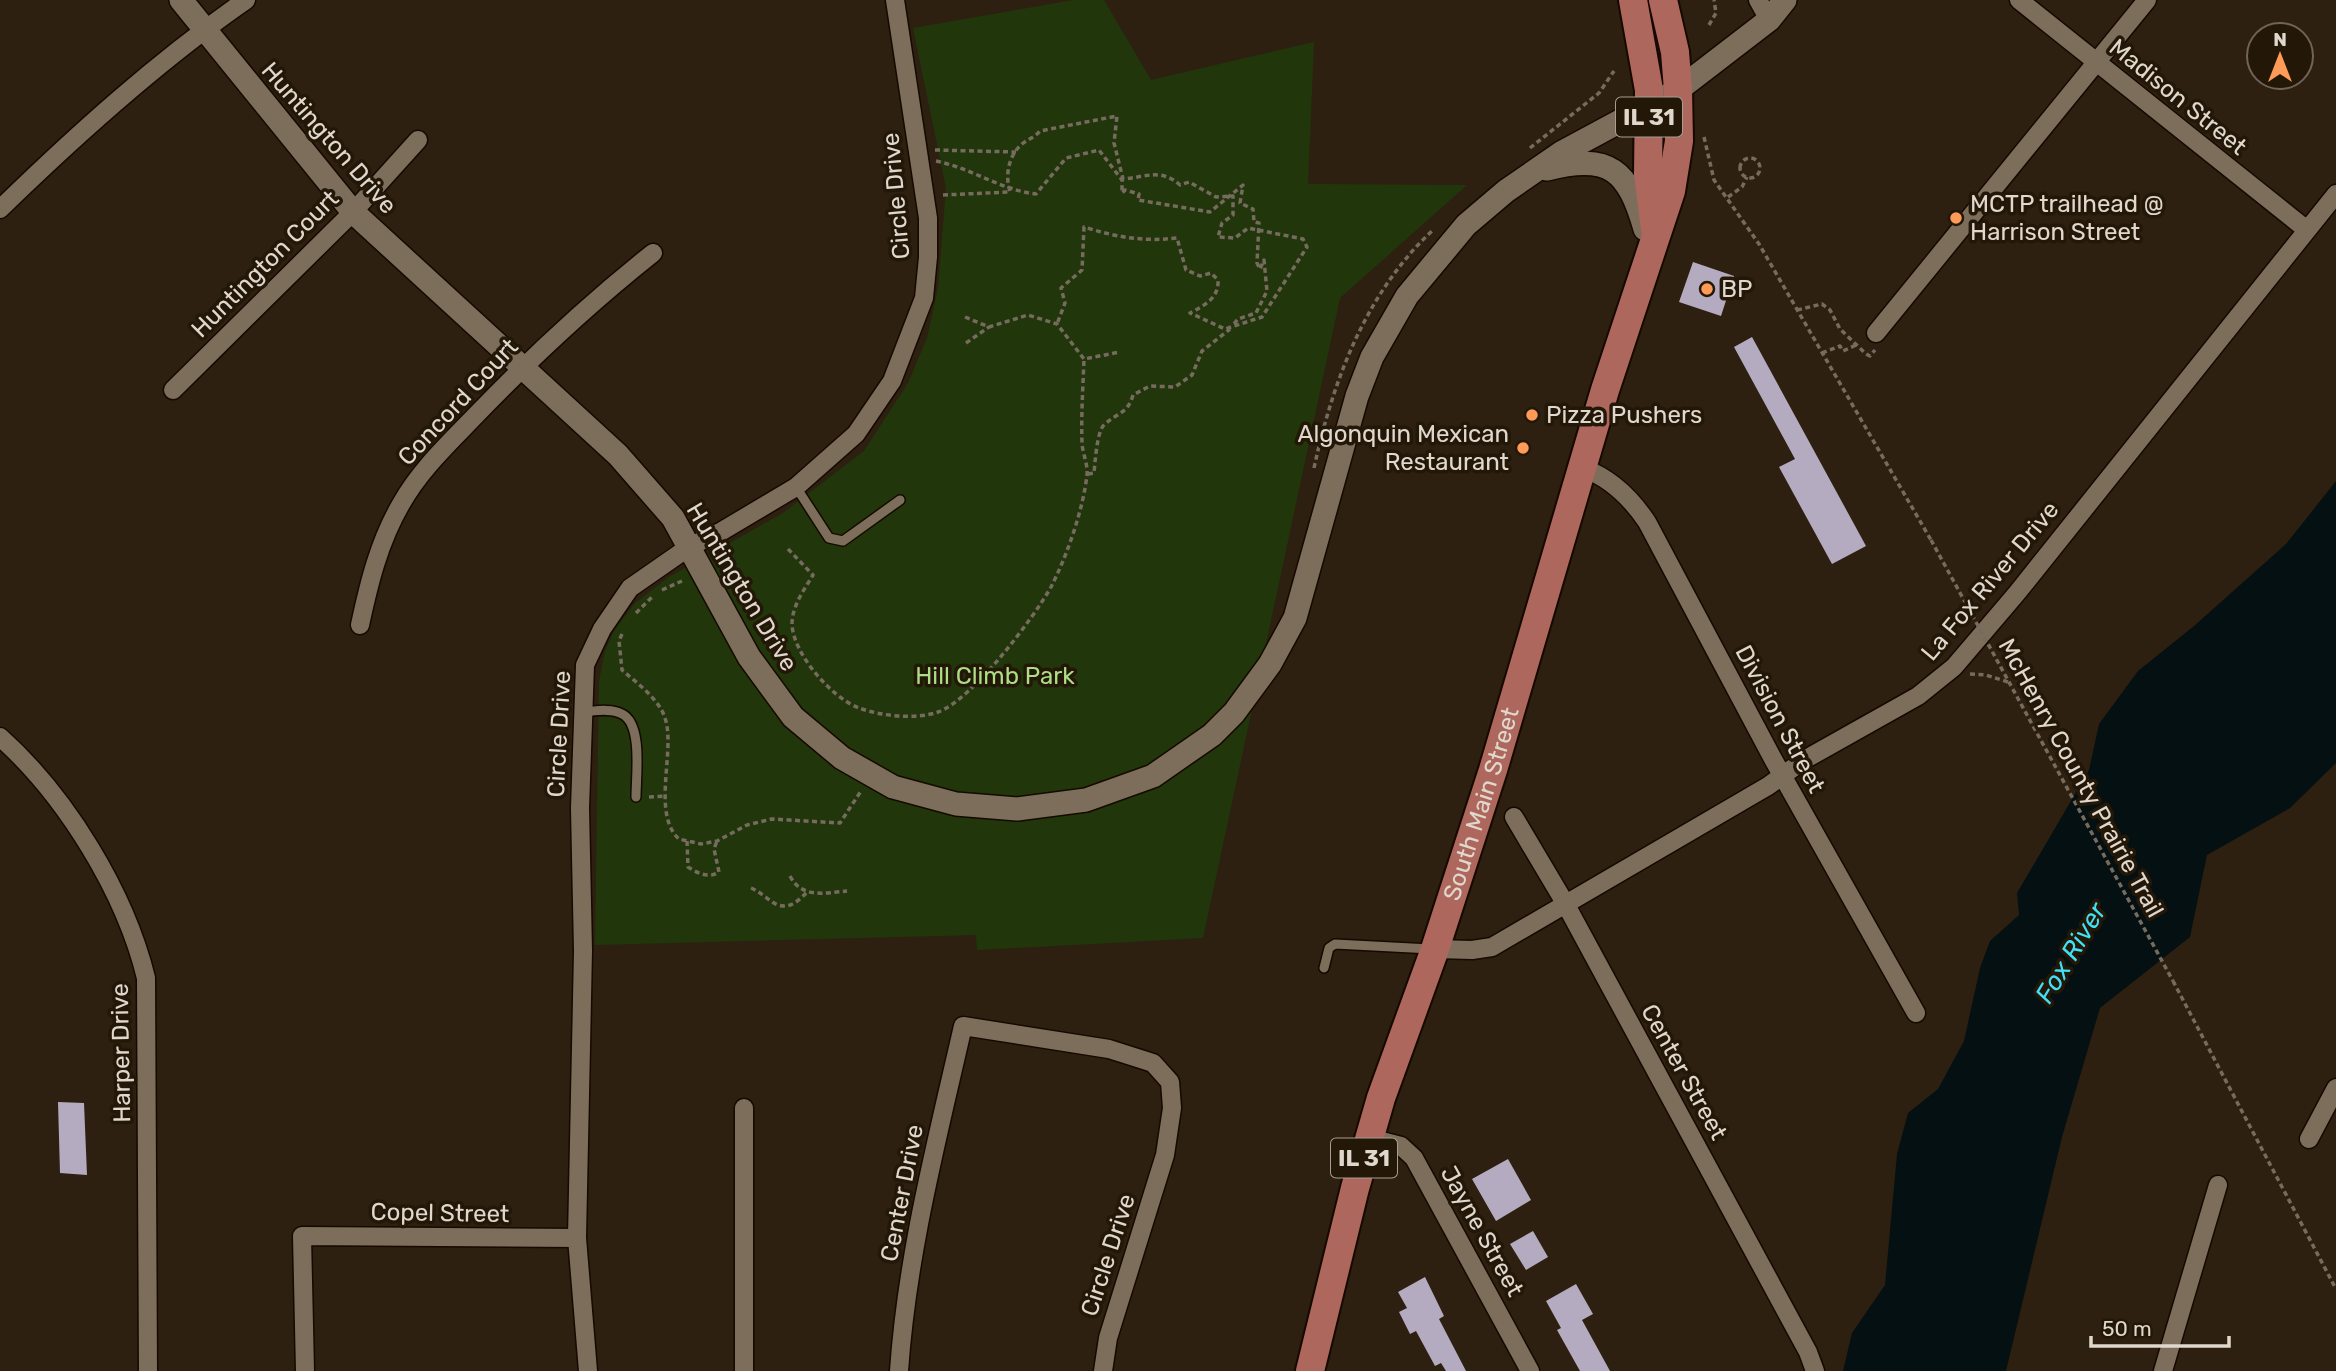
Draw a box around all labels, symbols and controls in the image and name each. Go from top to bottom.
north arrow [2245,21,2315,91]
text: N [2273,28,2287,51]
street label: Madison Street [2104,33,2252,161]
street label: Huntington Drive [256,57,402,219]
road number: IL 31 [1616,98,1682,136]
street label: Circle Drive [877,132,915,260]
street label: Huntington Court [186,185,344,343]
place label: MCTP trailhead @ Harrison Street [1970,190,2164,246]
marker: MCTP trailhead @ Harrison Street [1948,210,1964,226]
place label: BP [1721,275,1752,303]
marker: BP [1699,281,1715,297]
street label: Concord Court [392,333,524,471]
place label: Pizza Pushers [1546,401,1702,429]
marker: Pizza Pushers [1524,407,1540,423]
place label: Algonquin Mexican Restaurant [1297,420,1509,476]
marker: Algonquin Mexican Restaurant [1515,440,1531,456]
street label: La Fox River Drive [1915,496,2065,666]
street label: Huntington Drive [681,498,803,676]
street label: McHenry County Prairie Trail [1993,634,2169,922]
street label: Division Street [1729,640,1831,798]
park label: Hill Climb Park [915,662,1075,690]
street label: Circle Drive [542,670,576,798]
street label: South Main Street [1438,704,1525,904]
water label: Fox River [2029,896,2114,1009]
street label: Harper Drive [106,983,136,1123]
street label: Center Street [1635,999,1733,1145]
street label: Center Drive [875,1122,929,1264]
road number: IL 31 [1331,1138,1397,1177]
street label: Jayne Street [1435,1161,1529,1301]
street label: Circle Drive [1075,1190,1141,1320]
street label: Copel Street [370,1198,510,1228]
scale bar [2091,1304,2229,1348]
text: 50 m [2102,1316,2152,1341]

